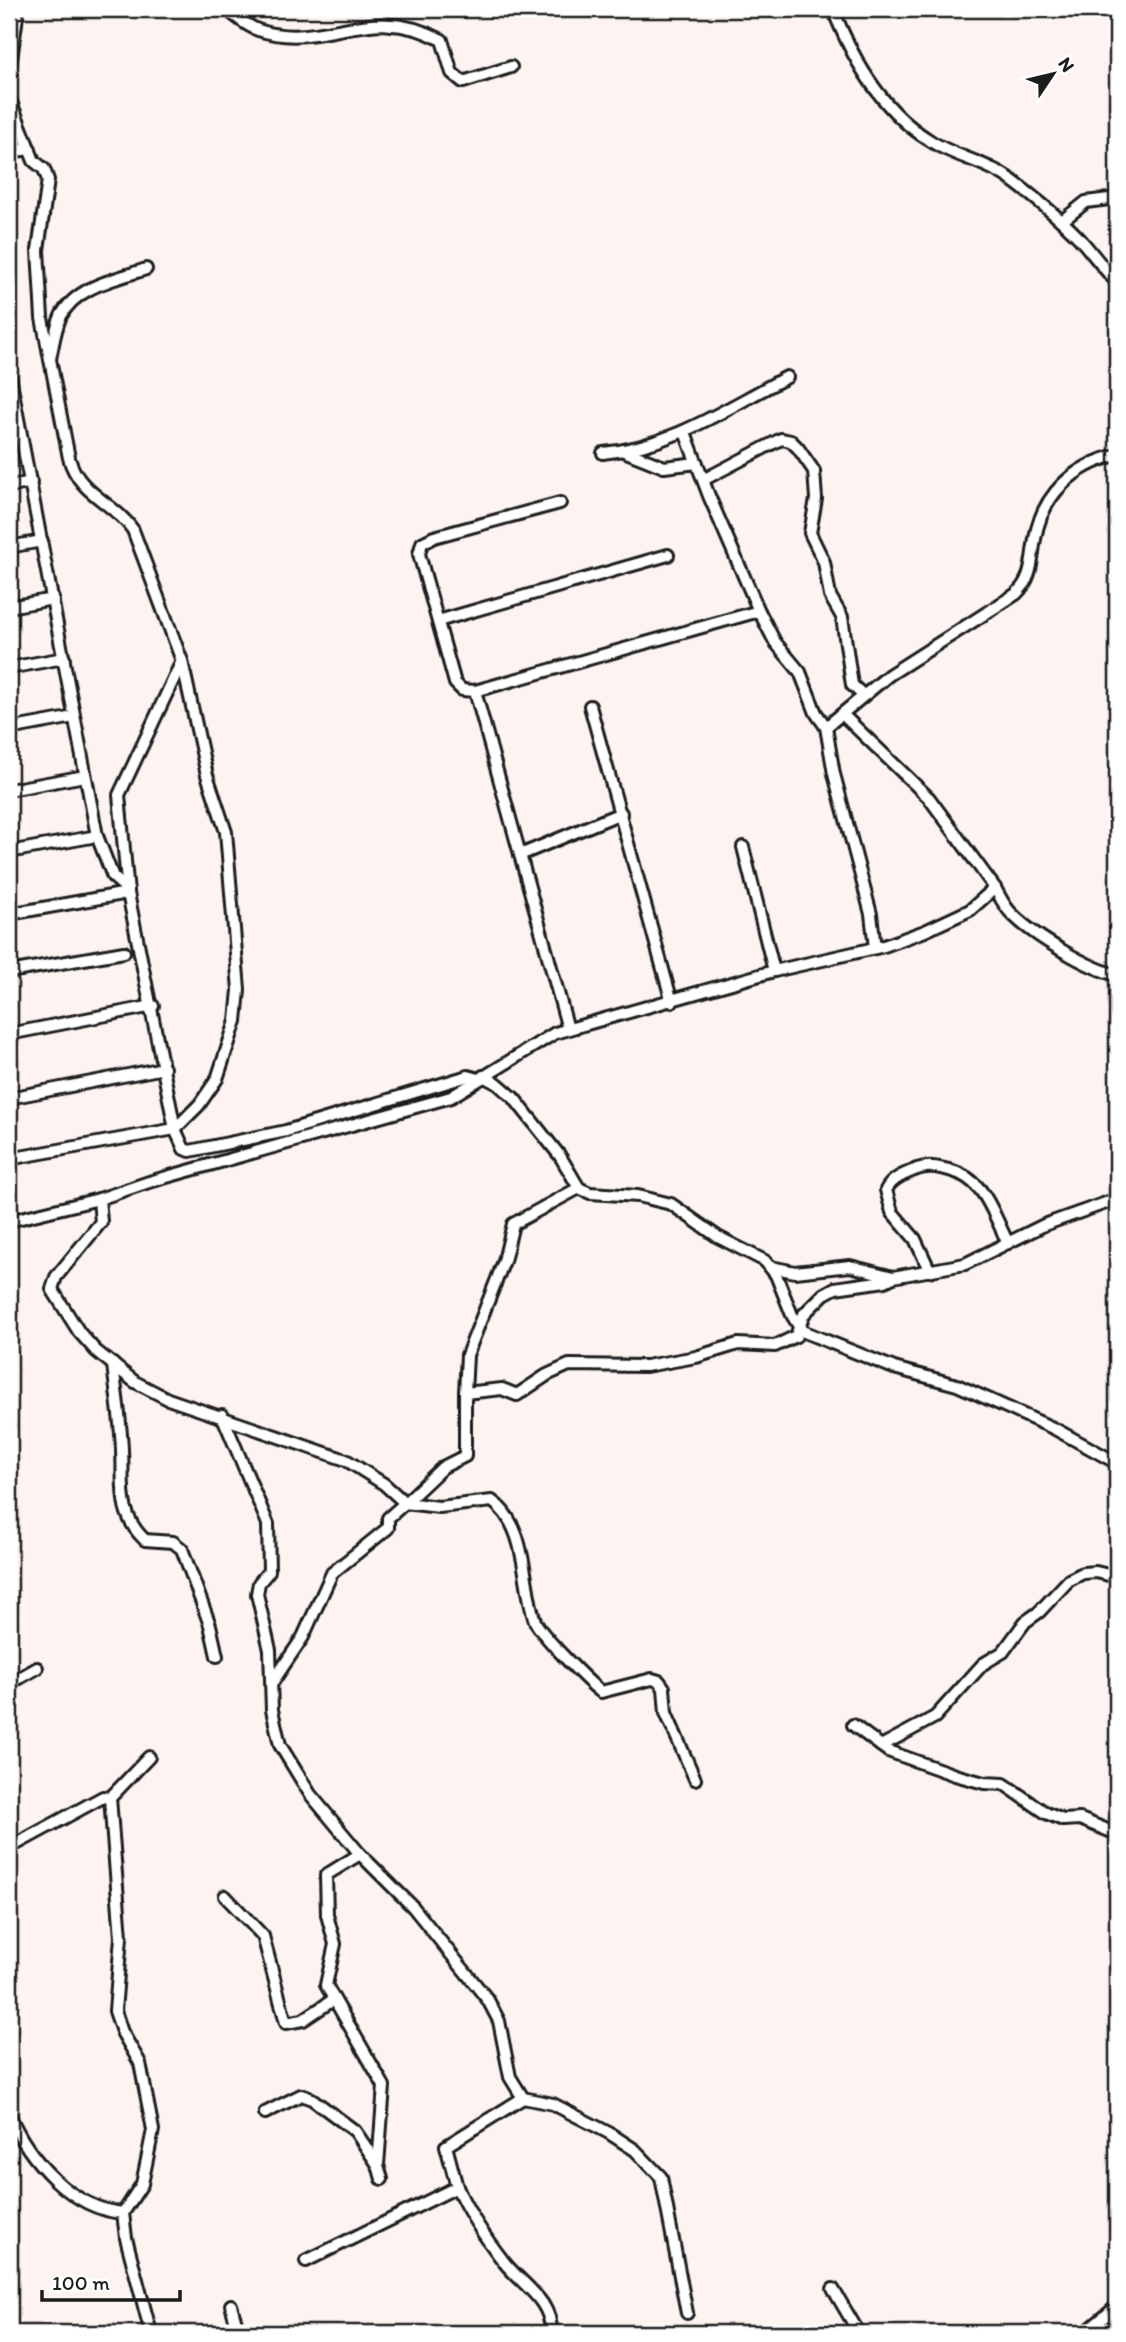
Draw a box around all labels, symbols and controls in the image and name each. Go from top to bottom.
north arrow [1018,38,1088,108]
text: N [1053,53,1080,76]
scale bar [42,2258,180,2302]
text: 100 m [52,2270,110,2295]

